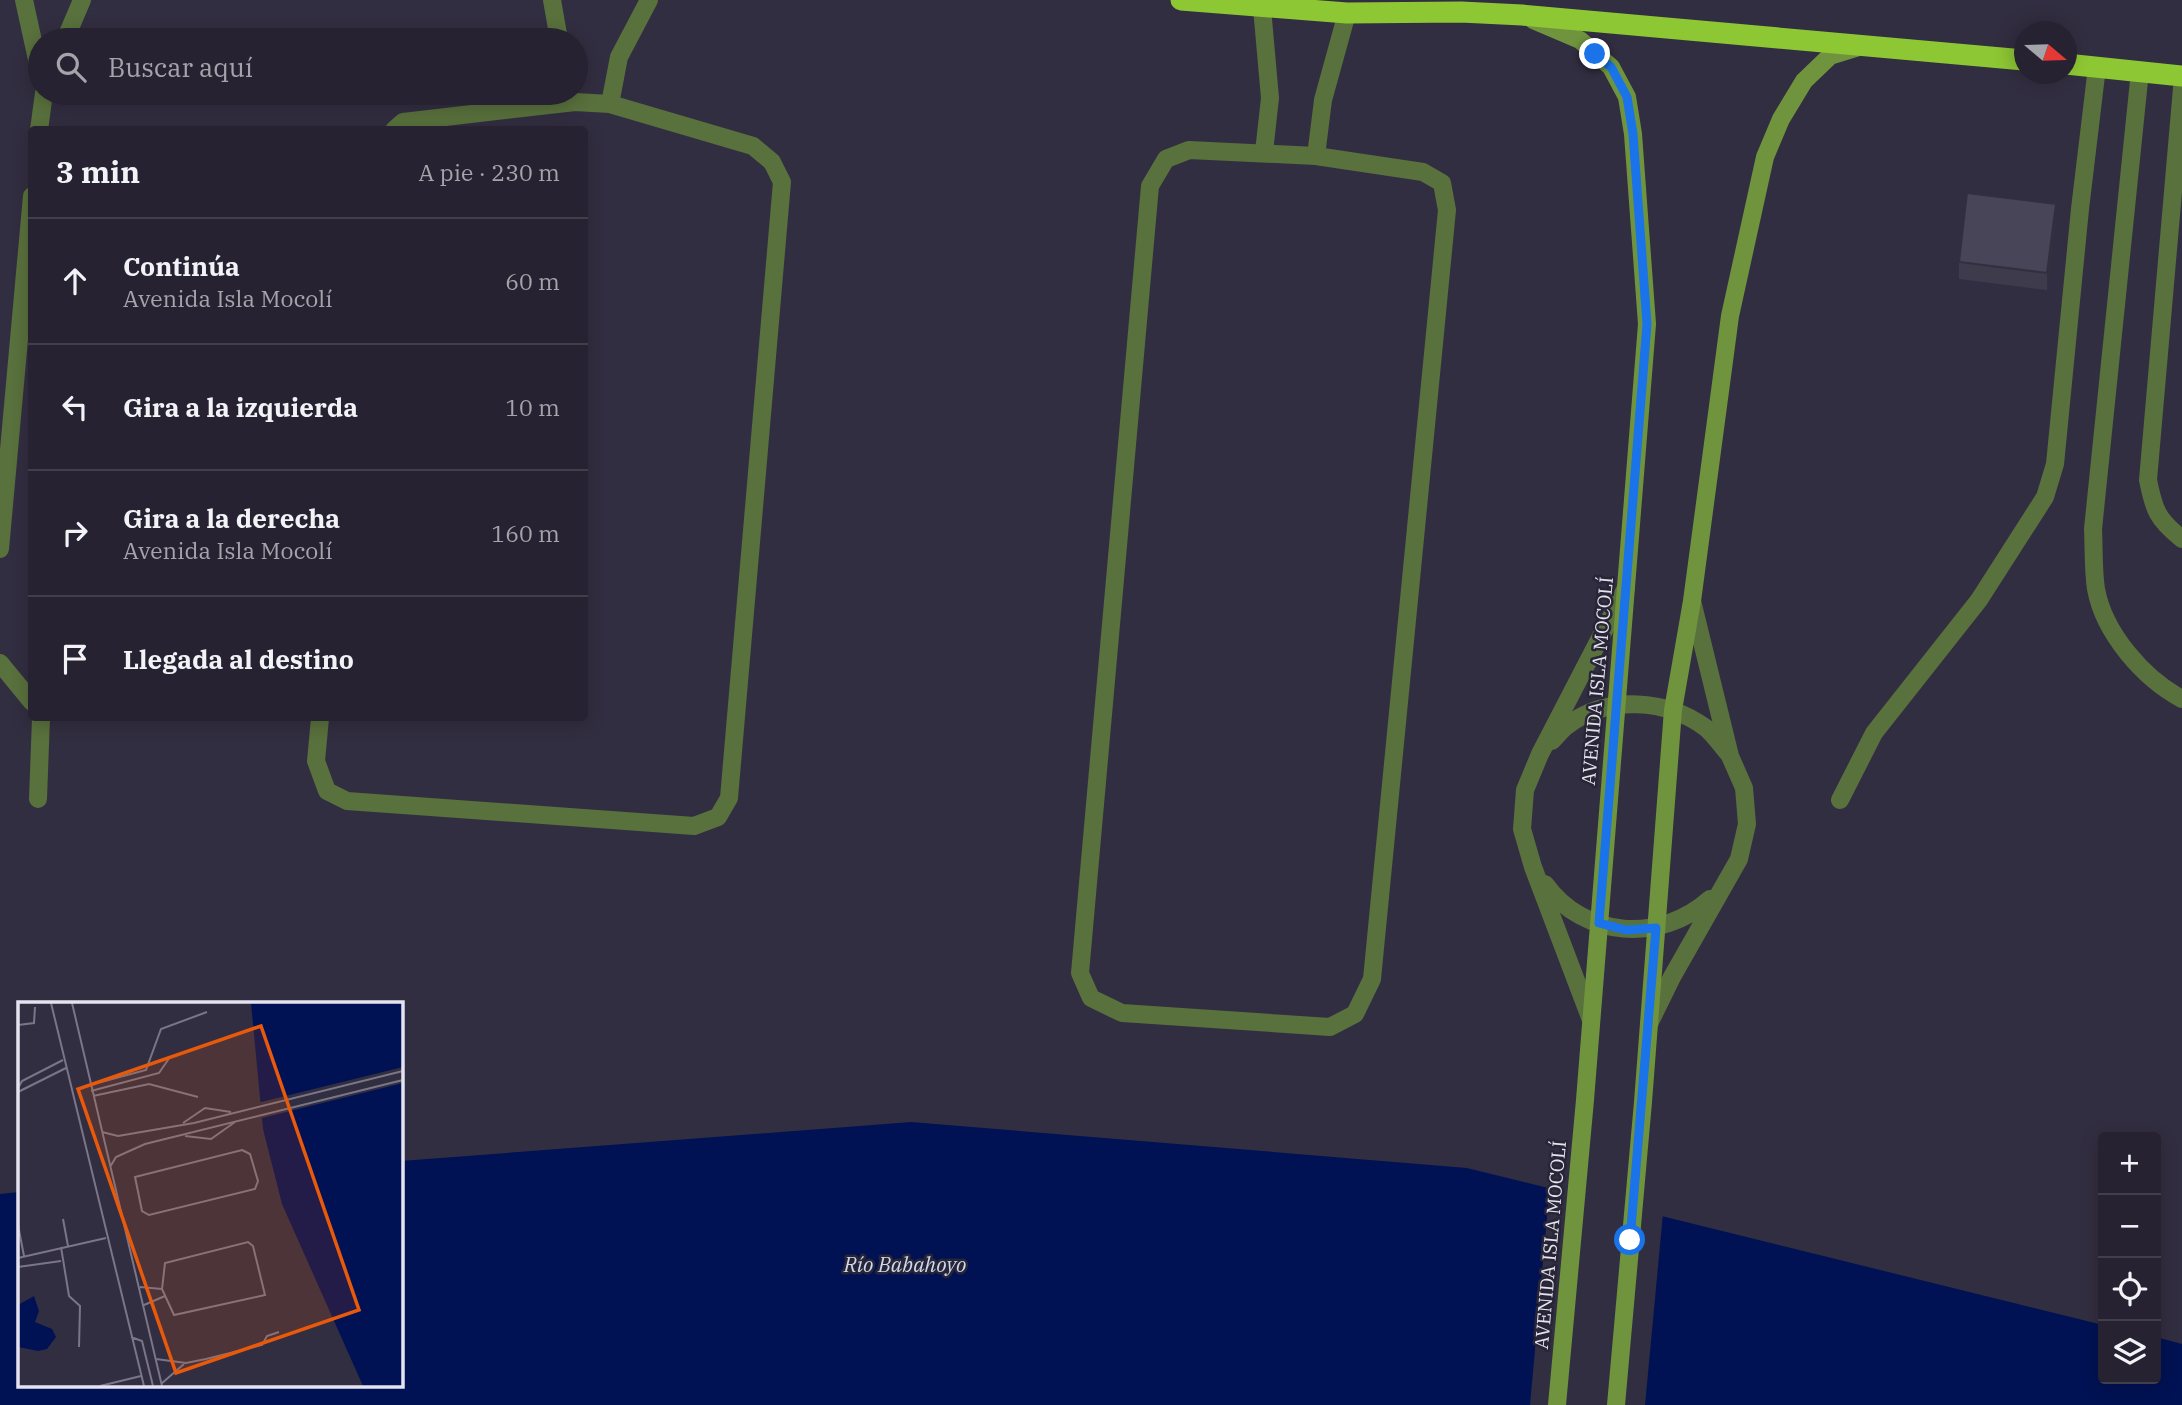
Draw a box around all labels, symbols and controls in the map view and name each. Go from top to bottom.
north arrow [2014,21,2077,84]
search box [28,28,588,105]
route end [1579,38,1610,69]
icon: search [52,48,90,86]
text: Buscar aquí [108,50,253,84]
text: 3 min [56,152,140,191]
text: A pie · 230 m [418,157,560,187]
text: Continúa [123,249,240,283]
icon: ahead [56,262,94,300]
text: 60 m [505,266,560,296]
text: Avenida Isla Mocolí [123,283,332,313]
icon: left [56,388,94,426]
text: Gira a la izquierda [123,390,358,424]
text: 10 m [505,392,560,422]
text: Gira a la derecha [123,501,340,535]
icon: right [56,514,94,552]
text: 160 m [491,518,560,548]
text: Avenida Isla Mocolí [123,535,332,565]
street label: AVENIDA ISLA MOCOLÍ [1576,576,1618,786]
icon: arrive [56,640,94,678]
text: Llegada al destino [123,642,354,676]
inset map [18,1002,402,1388]
map controls [2098,1132,2161,1384]
button: + [2098,1132,2161,1195]
street label: AVENIDA ISLA MOCOLÍ [1529,1140,1571,1350]
button: − [2098,1195,2161,1258]
route start [1614,1224,1645,1255]
water label: Río Babahoyo [843,1250,966,1278]
button: locate [2098,1258,2161,1321]
button: layers [2098,1321,2161,1384]

